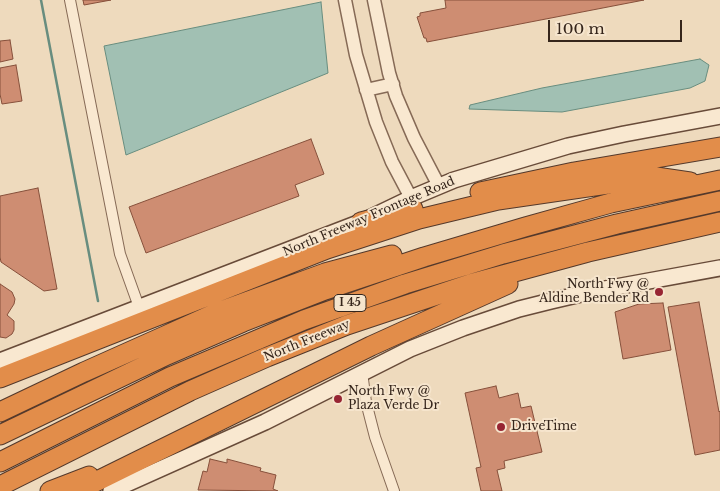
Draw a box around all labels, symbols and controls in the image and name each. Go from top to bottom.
scale bar [550,10,684,42]
text: 100 m [556,19,605,38]
street label: North Freeway Frontage Road [281,174,457,260]
place label: North Fwy @ Aldine Bender Rd [539,278,649,306]
marker: North Fwy @ Aldine Bender Rd [653,286,665,298]
road number: I 45 [334,294,366,312]
street label: North Freeway [262,317,352,365]
place label: North Fwy @ Plaza Verde Dr [348,385,439,413]
marker: North Fwy @ Plaza Verde Dr [332,393,344,405]
place label: DriveTime [511,420,577,434]
marker: DriveTime [495,421,507,433]

